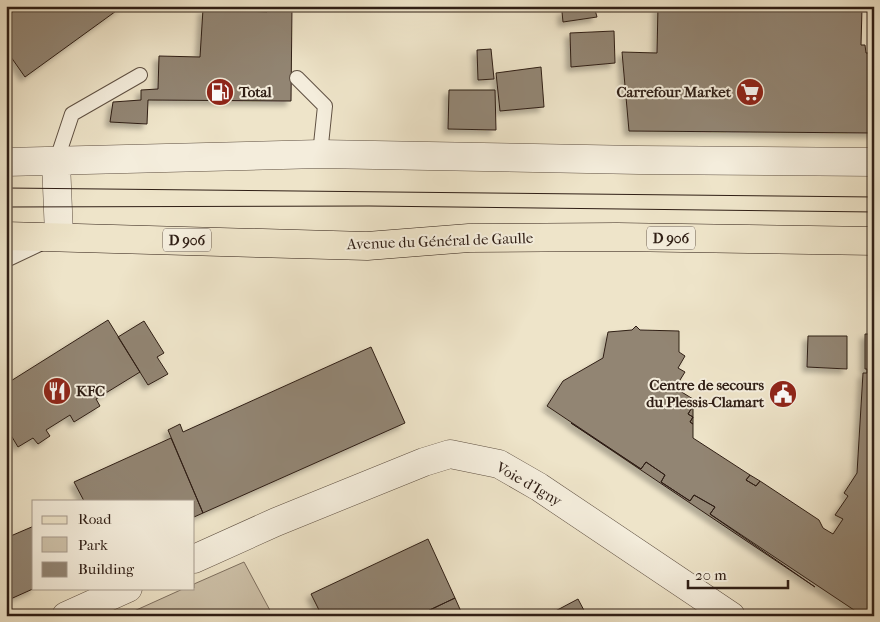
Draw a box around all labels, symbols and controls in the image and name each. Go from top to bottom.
fuel station icon: Total [205,77,235,107]
supermarket icon: Carrefour Market [735,77,765,107]
place label: Total [238,83,273,101]
place label: Carrefour Market [616,83,732,101]
road number: D 906 [647,227,695,250]
road number: D 906 [163,228,211,252]
street label: Avenue du Général de Gaulle [345,229,534,253]
restaurant icon: KFC [42,376,72,406]
place label: Centre de secours du Plessis-Clamart [646,376,765,411]
public building icon: Centre de secours du Plessis-Clamart [768,379,798,409]
place label: KFC [76,382,105,400]
street label: Voie d'Igny [492,458,566,511]
legend [32,500,195,590]
text: Road [78,510,112,528]
text: Park [78,536,108,554]
scale bar [688,557,788,589]
text: Building [78,560,135,578]
text: 20 m [695,566,727,584]

